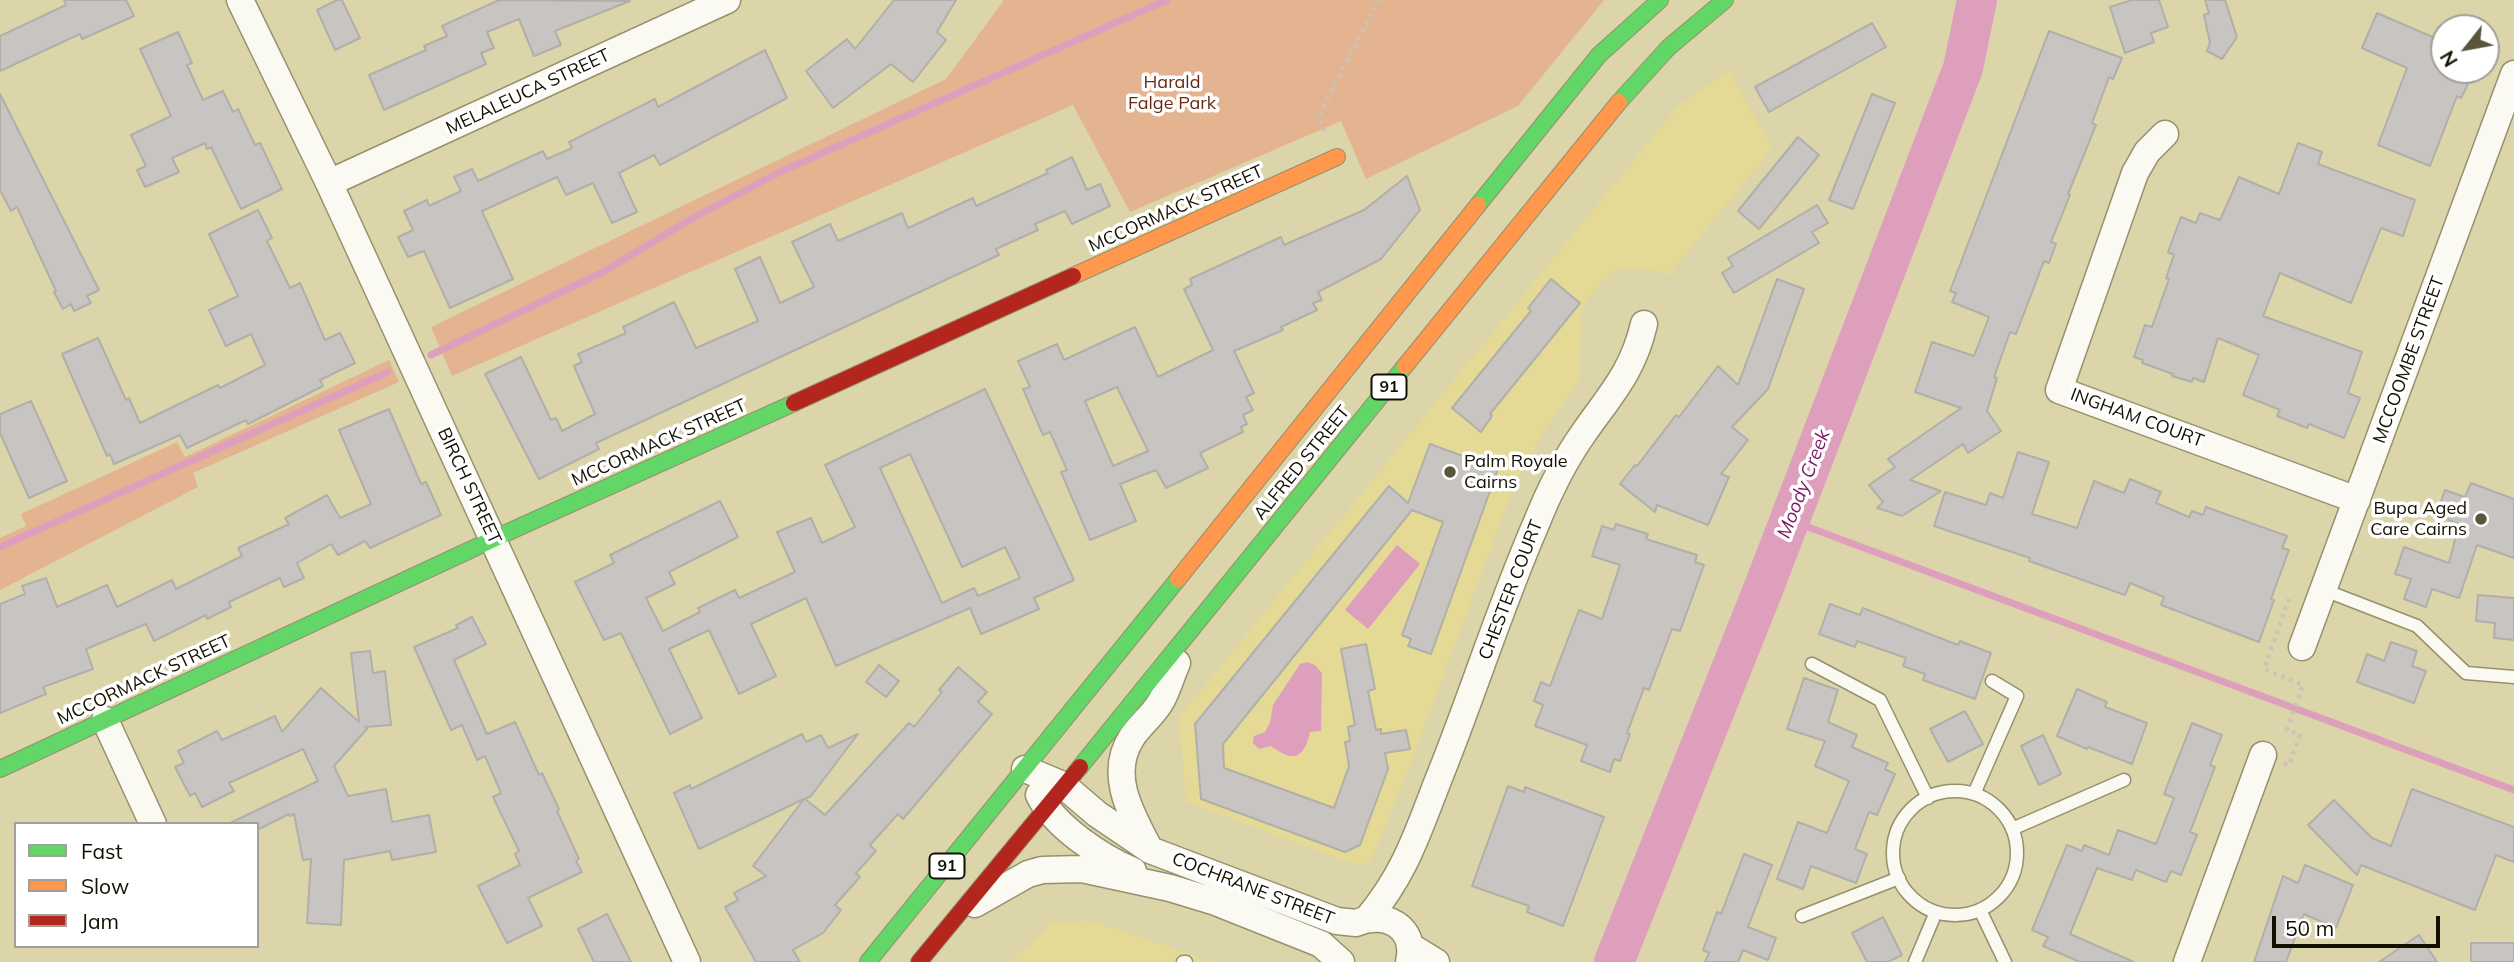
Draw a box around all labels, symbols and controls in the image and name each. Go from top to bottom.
north arrow [2430,14,2500,84]
street label: MELALEUCA STREET [443,45,613,139]
text: N [2435,46,2463,71]
park label: Harald Falge Park [1128,72,1216,114]
street label: MCCORMACK STREET [1085,161,1267,257]
street label: MCCOOMBE STREET [2369,274,2449,446]
road number: 91 [1372,374,1406,400]
street label: INGHAM COURT [2067,384,2207,452]
street label: MCCORMACK STREET [568,395,750,491]
street label: ALFRED STREET [1249,402,1355,524]
street label: BIRCH STREET [433,424,505,548]
water label: Moody Creek [1773,426,1835,542]
place label: Palm Royale Cairns [1464,451,1568,494]
marker: Palm Royale Cairns [1442,464,1458,480]
place label: Bupa Aged Care Cairns [2370,498,2467,540]
marker: Bupa Aged Care Cairns [2473,511,2489,527]
street label: CHESTER COURT [1474,517,1548,663]
street label: MCCORMACK STREET [54,630,234,730]
legend [14,822,259,948]
text: Fast [81,838,123,864]
street label: COCHRANE STREET [1169,848,1337,930]
road number: 91 [930,853,964,878]
text: Slow [81,873,129,899]
scale bar [2276,902,2444,946]
text: Jam [81,908,119,934]
text: 50 m [2285,915,2334,941]

